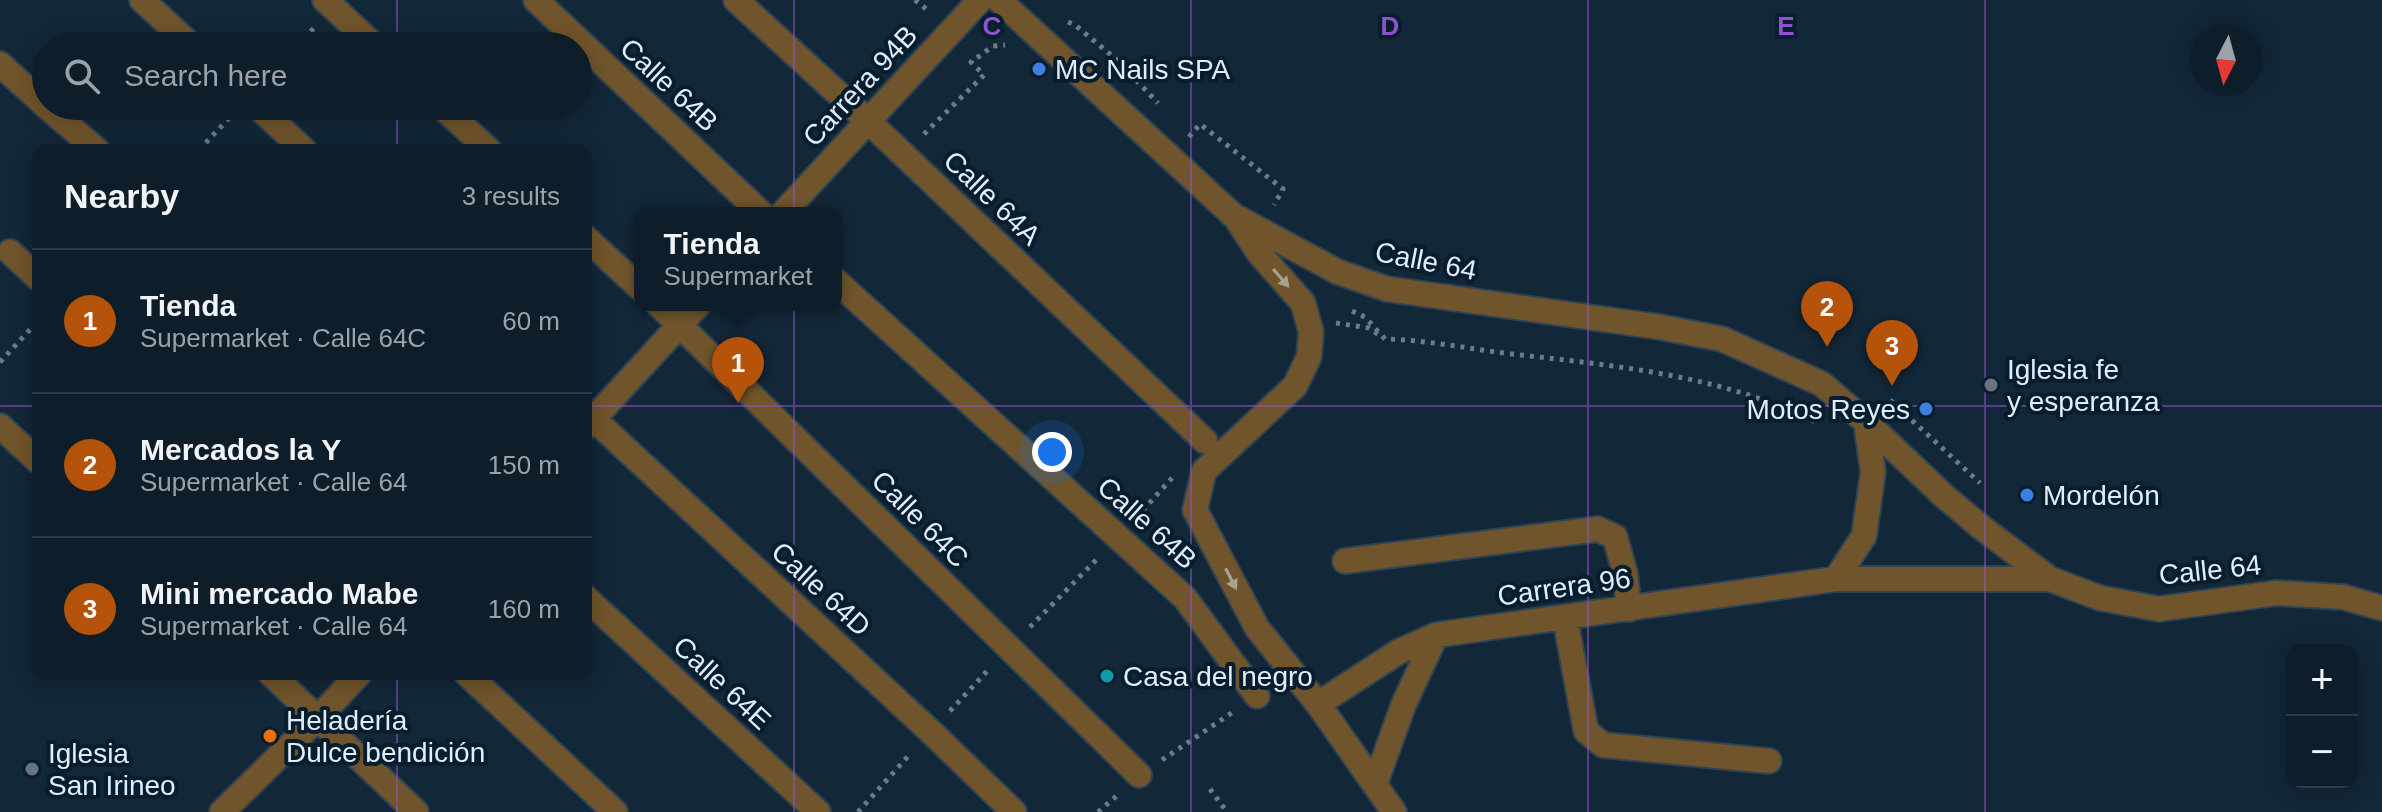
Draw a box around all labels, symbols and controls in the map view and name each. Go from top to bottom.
text: C [983,11,1002,41]
text: D [1381,11,1399,41]
text: E [1777,11,1795,41]
street label: Carrera 94B [797,20,923,152]
north arrow [2190,24,2262,96]
search box [32,32,592,120]
street label: Calle 64B [614,32,724,138]
icon: search [60,54,104,98]
place label: MC Nails SPA [1055,54,1231,85]
text: Search here [124,59,287,92]
marker: MC Nails SPA [1030,60,1048,78]
street label: Calle 64A [938,145,1047,252]
text: Nearby [64,177,179,215]
text: 3 results [462,181,560,211]
popup [634,207,842,311]
text: Tienda [664,227,760,260]
street label: Calle 64 [1373,236,1479,286]
text: Supermarket [664,261,812,291]
one-way arrow [1272,267,1289,287]
pin: 2 [1801,281,1853,347]
text: Tienda [140,289,236,322]
text: 1 [83,306,97,336]
text: 60 m [502,306,560,336]
pin: 3 [1866,320,1918,386]
text: Supermarket · Calle 64C [140,323,426,353]
pin: 1 [712,337,764,403]
place label: Iglesia fe y esperanza [2007,354,2160,417]
marker: Iglesia fe y esperanza [1982,376,2000,394]
place label: Motos Reyes [1747,394,1910,425]
marker: Motos Reyes [1917,400,1935,418]
your location [1032,432,1072,472]
text: Mercados la Y [140,433,341,466]
text: 2 [83,450,97,480]
text: 150 m [488,450,560,480]
street label: Calle 64C [866,465,974,573]
text: Supermarket · Calle 64 [140,467,407,497]
street label: Calle 64B [1092,471,1202,575]
place label: Mordelón [2043,480,2160,511]
marker: Mordelón [2018,486,2036,504]
street label: Calle 64D [765,536,877,642]
street label: Calle 64 [2157,549,2263,591]
street label: Carrera 96 [1496,562,1632,612]
one-way arrow [1224,567,1238,590]
text: Mini mercado Mabe [140,577,418,610]
text: 3 [83,594,97,624]
text: 160 m [488,594,560,624]
text: Supermarket · Calle 64 [140,611,407,641]
street label: Calle 64E [667,630,777,736]
map controls [2286,644,2358,788]
button: + [2286,644,2358,716]
place label: Casa del negro [1123,661,1313,692]
marker: Casa del negro [1098,667,1116,685]
place label: Heladería Dulce bendición [286,705,485,768]
button: − [2286,716,2358,788]
marker: Heladería Dulce bendición [261,727,279,745]
place label: Iglesia San Irineo [48,738,176,801]
marker: Iglesia San Irineo [23,760,41,778]

